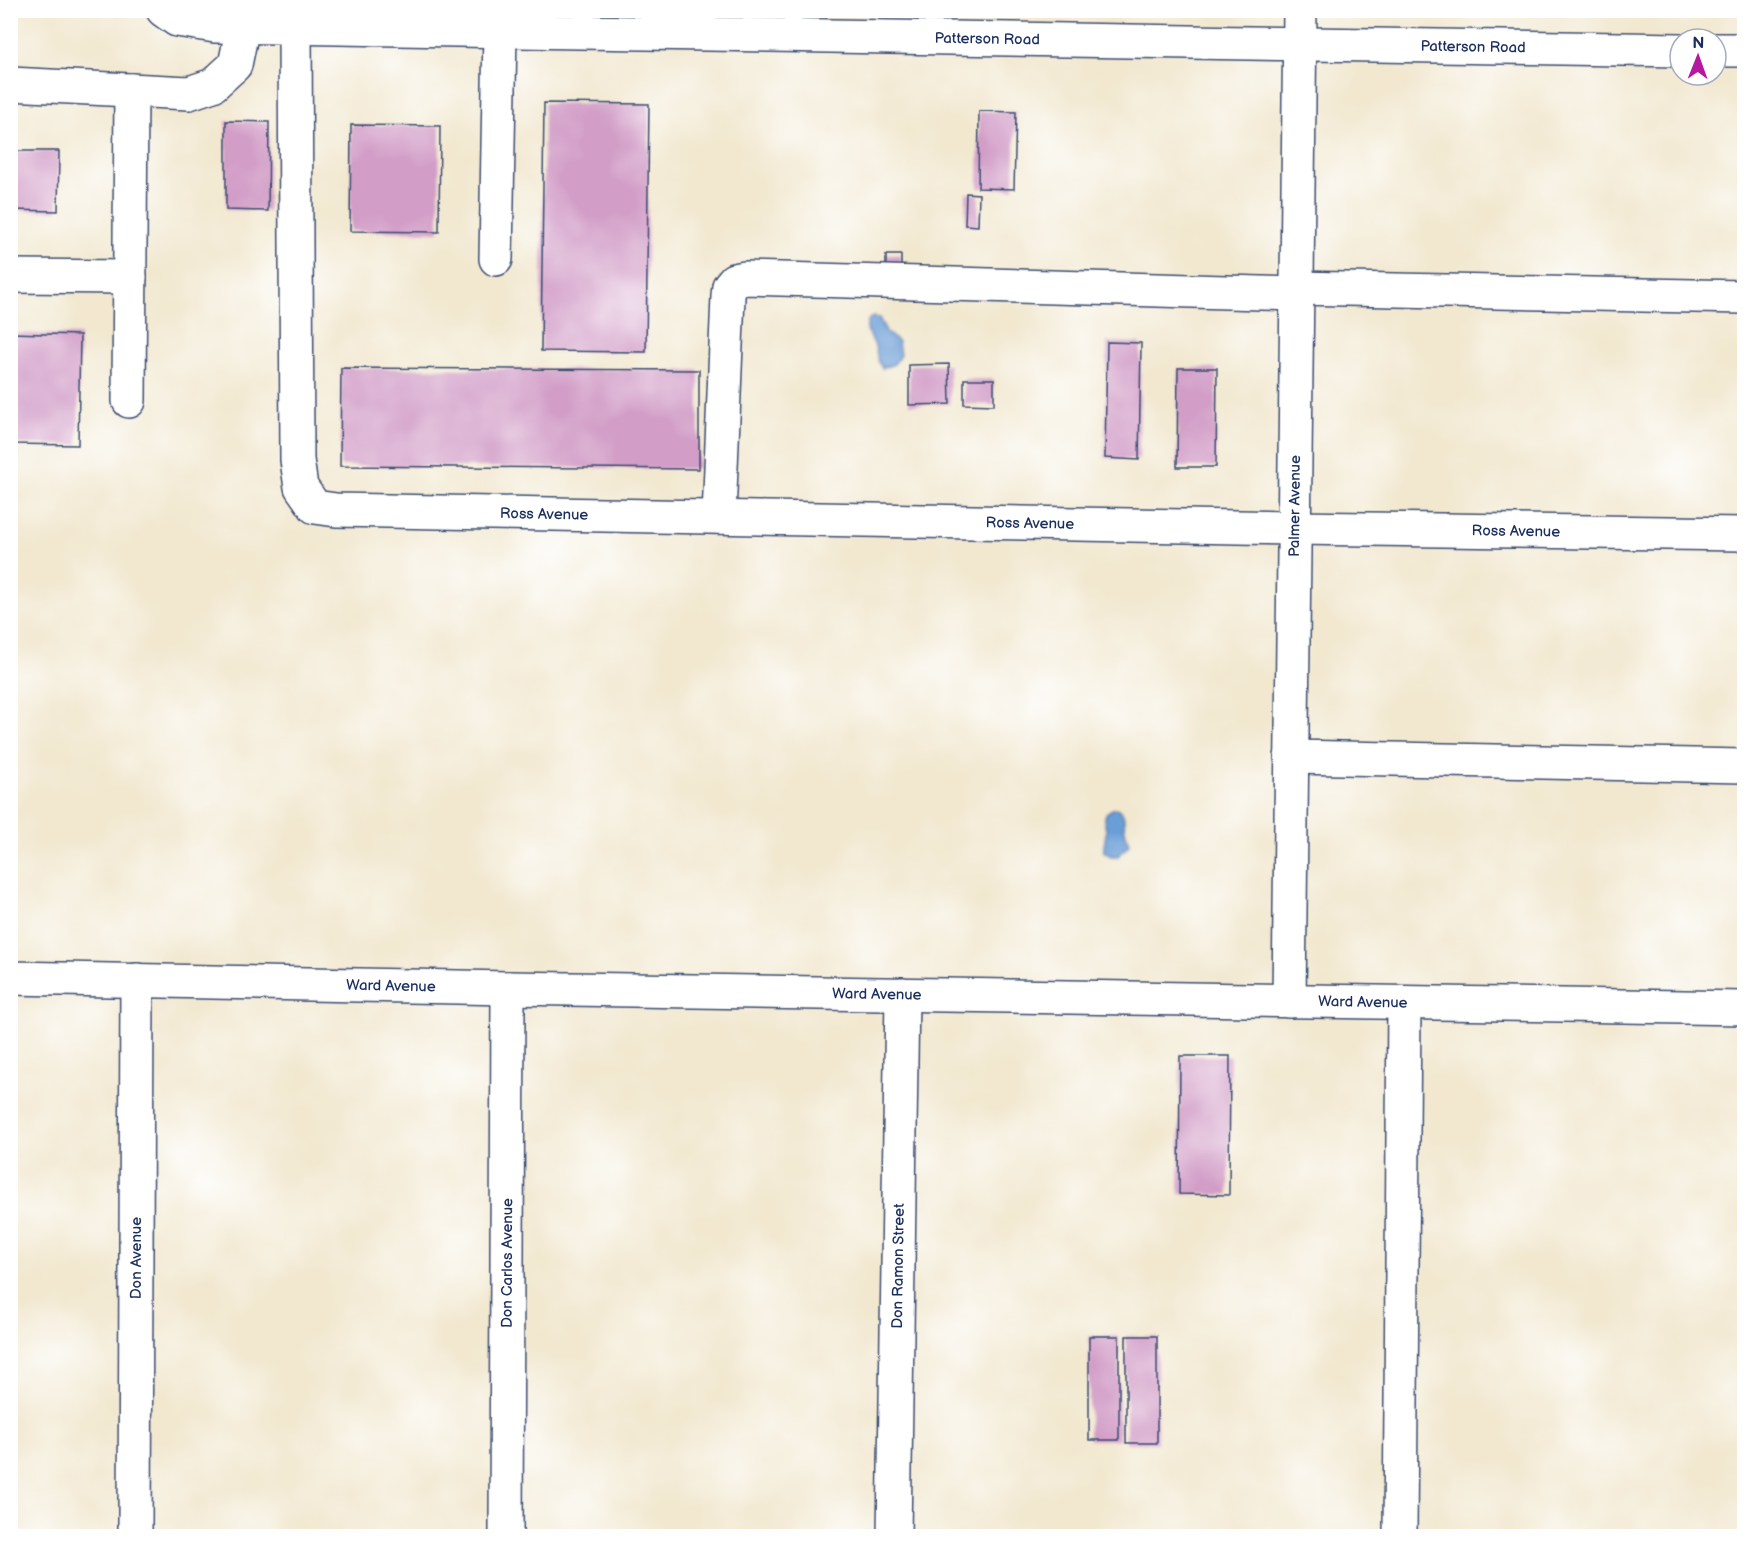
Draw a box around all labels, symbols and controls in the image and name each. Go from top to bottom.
north arrow [1668,27,1728,87]
street label: Patterson Road [934,29,1040,50]
text: N [1692,34,1704,53]
street label: Patterson Road [1420,37,1526,57]
street label: Palmer Avenue [1285,455,1305,557]
street label: Ross Avenue [500,504,589,525]
street label: Ross Avenue [986,513,1074,534]
street label: Ross Avenue [1471,521,1560,542]
street label: Ward Avenue [346,976,436,997]
street label: Ward Avenue [832,984,922,1005]
street label: Ward Avenue [1318,992,1408,1013]
street label: Don Carlos Avenue [498,1198,517,1328]
street label: Don Ramon Street [888,1203,909,1329]
street label: Don Avenue [127,1217,146,1299]

